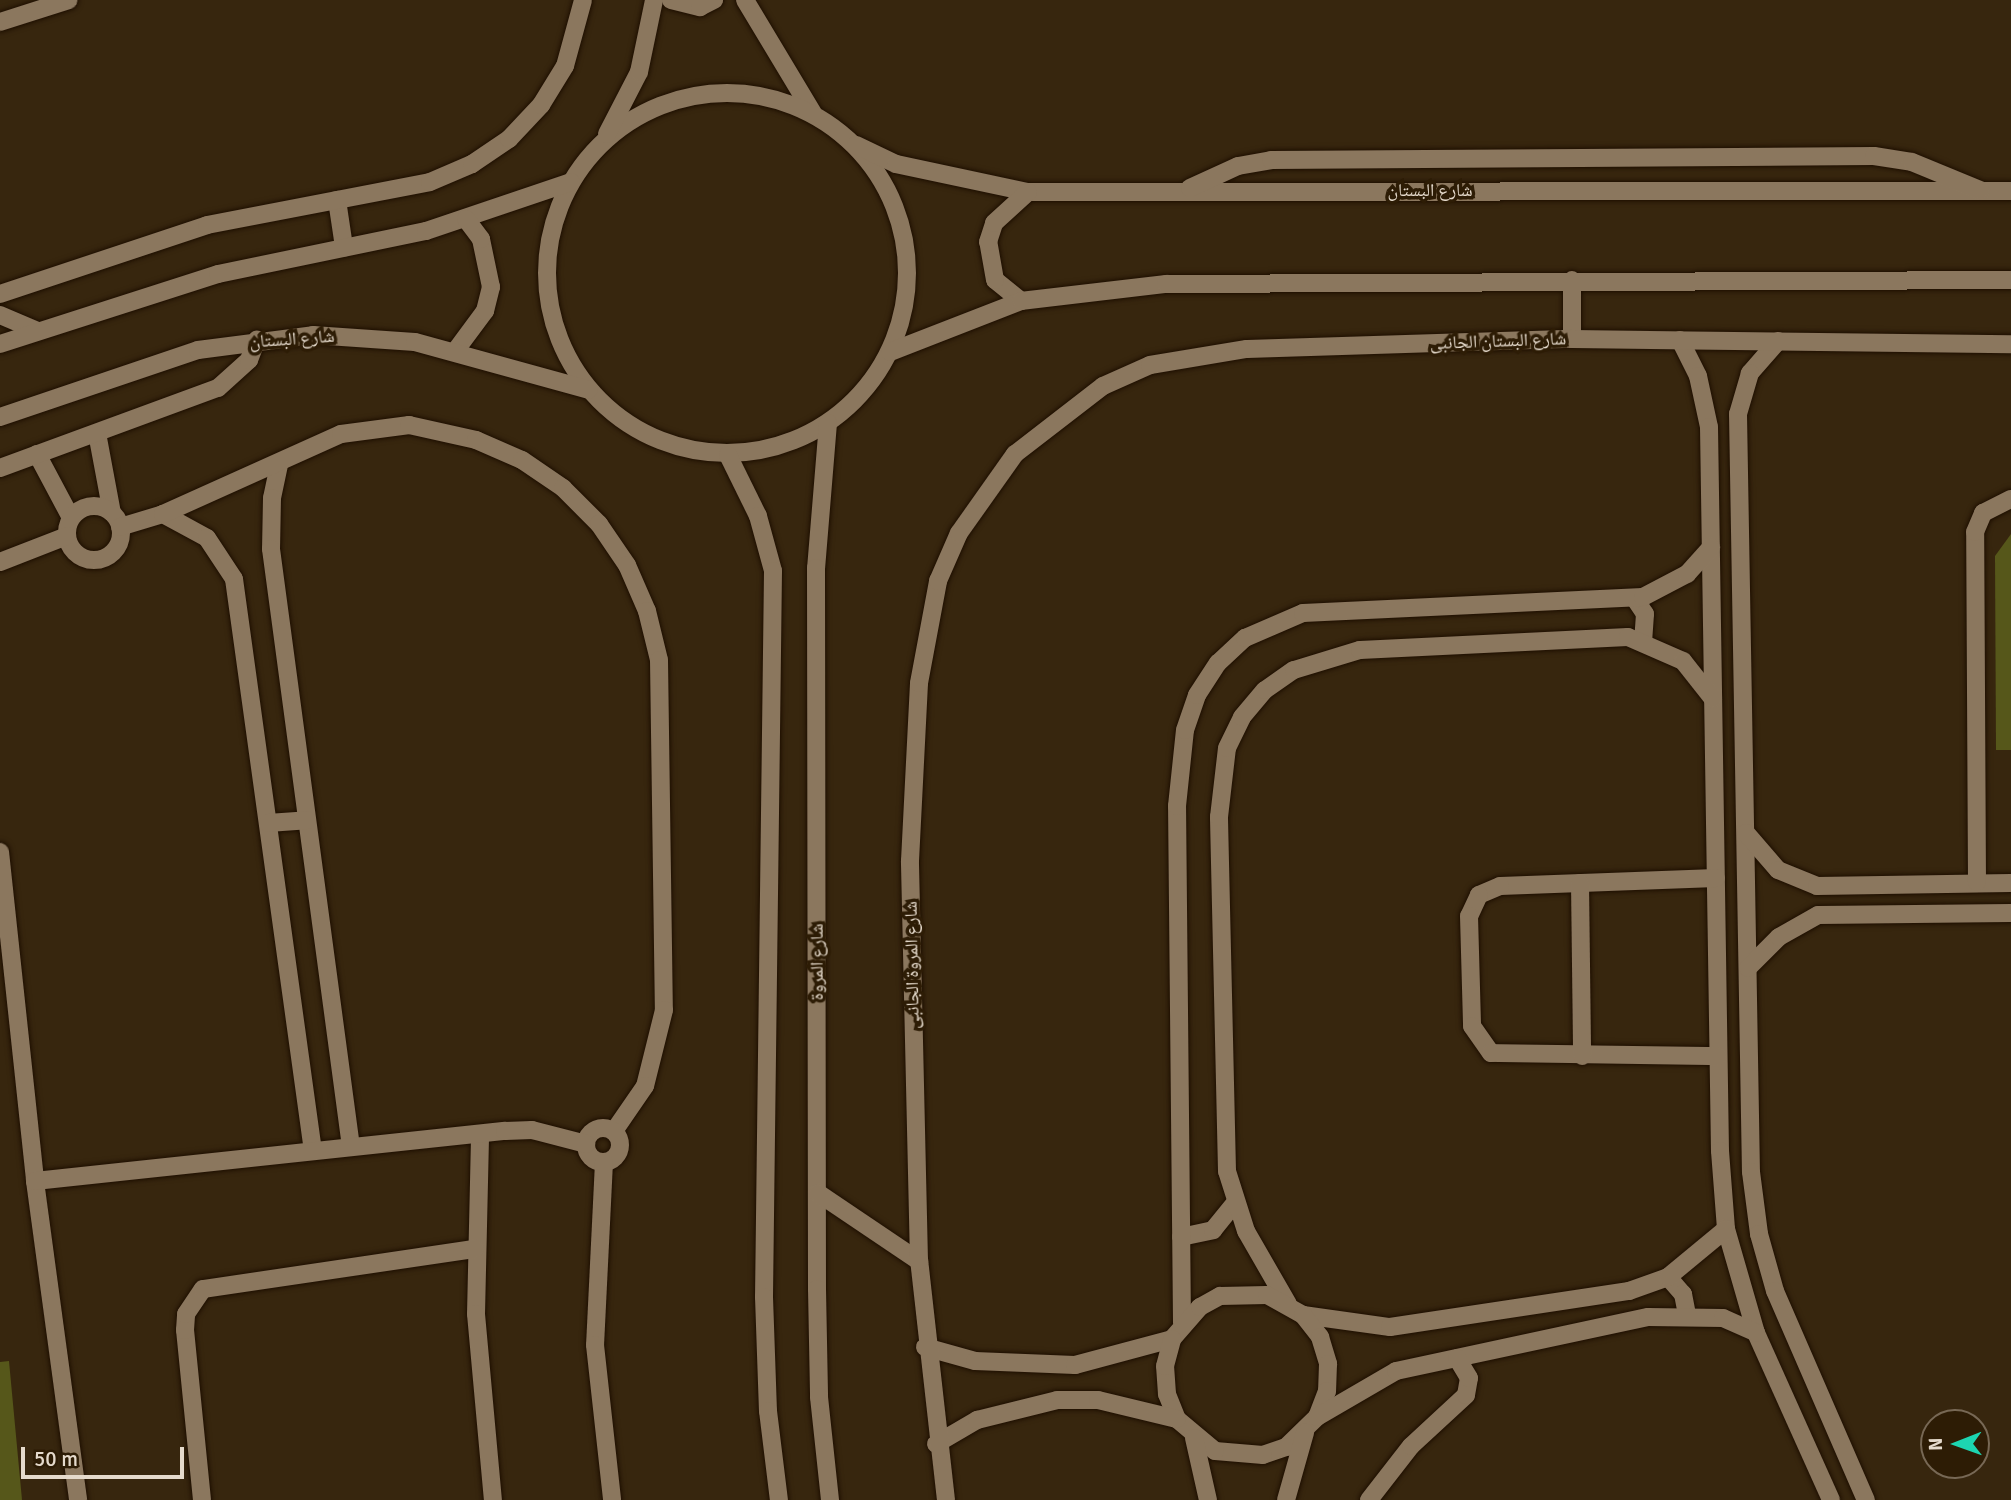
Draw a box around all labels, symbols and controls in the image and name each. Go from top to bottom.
street label: شارع البستان [1387,179,1473,201]
street label: شارع البستان [249,325,335,353]
street label: شارع البستان الجانبى [1430,328,1566,354]
street label: شارع المروة الجانبى [900,901,924,1029]
street label: شارع المروة [806,924,828,1000]
north arrow [1920,1409,1990,1479]
scale bar [24,1434,187,1478]
text: N [1924,1438,1948,1451]
text: 50 m [34,1446,78,1472]

